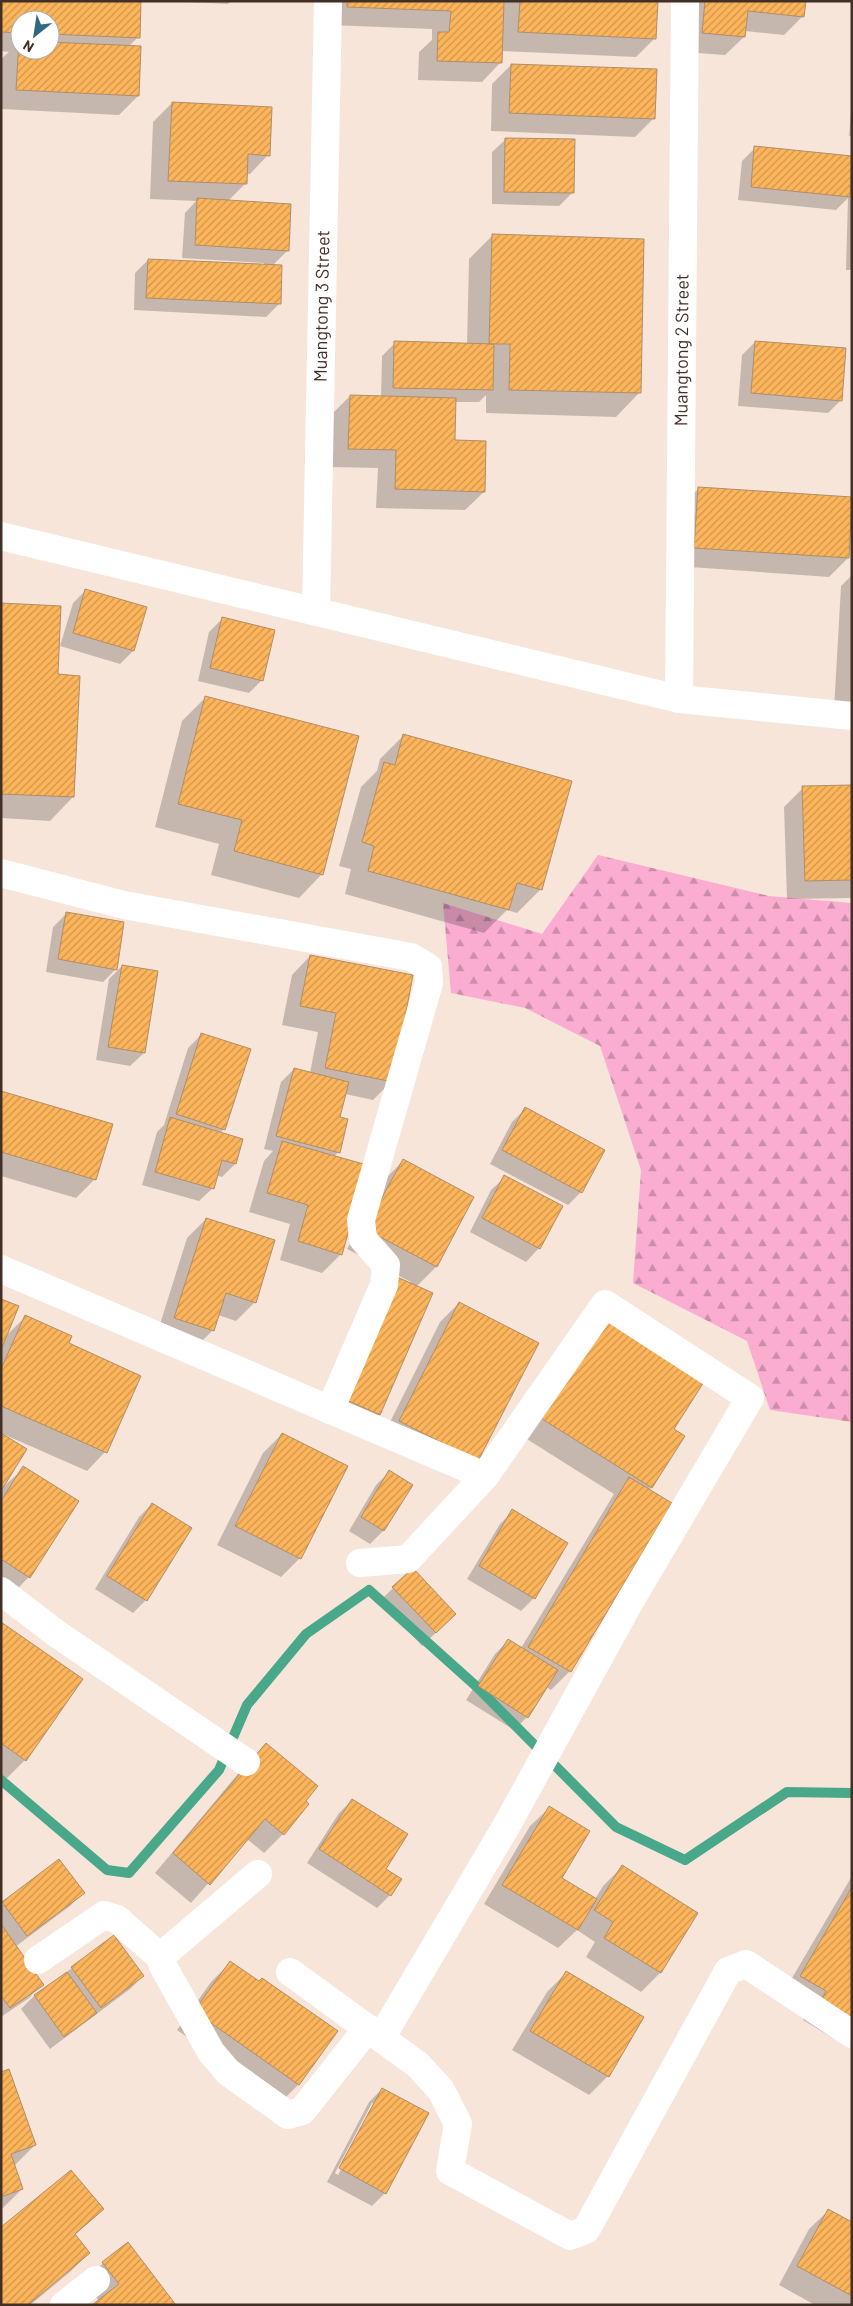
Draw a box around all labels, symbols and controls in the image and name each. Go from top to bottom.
north arrow [10,10,60,60]
text: N [20,37,37,56]
street label: Muangtong 3 Street [309,230,333,382]
street label: Muangtong 2 Street [669,274,693,426]

